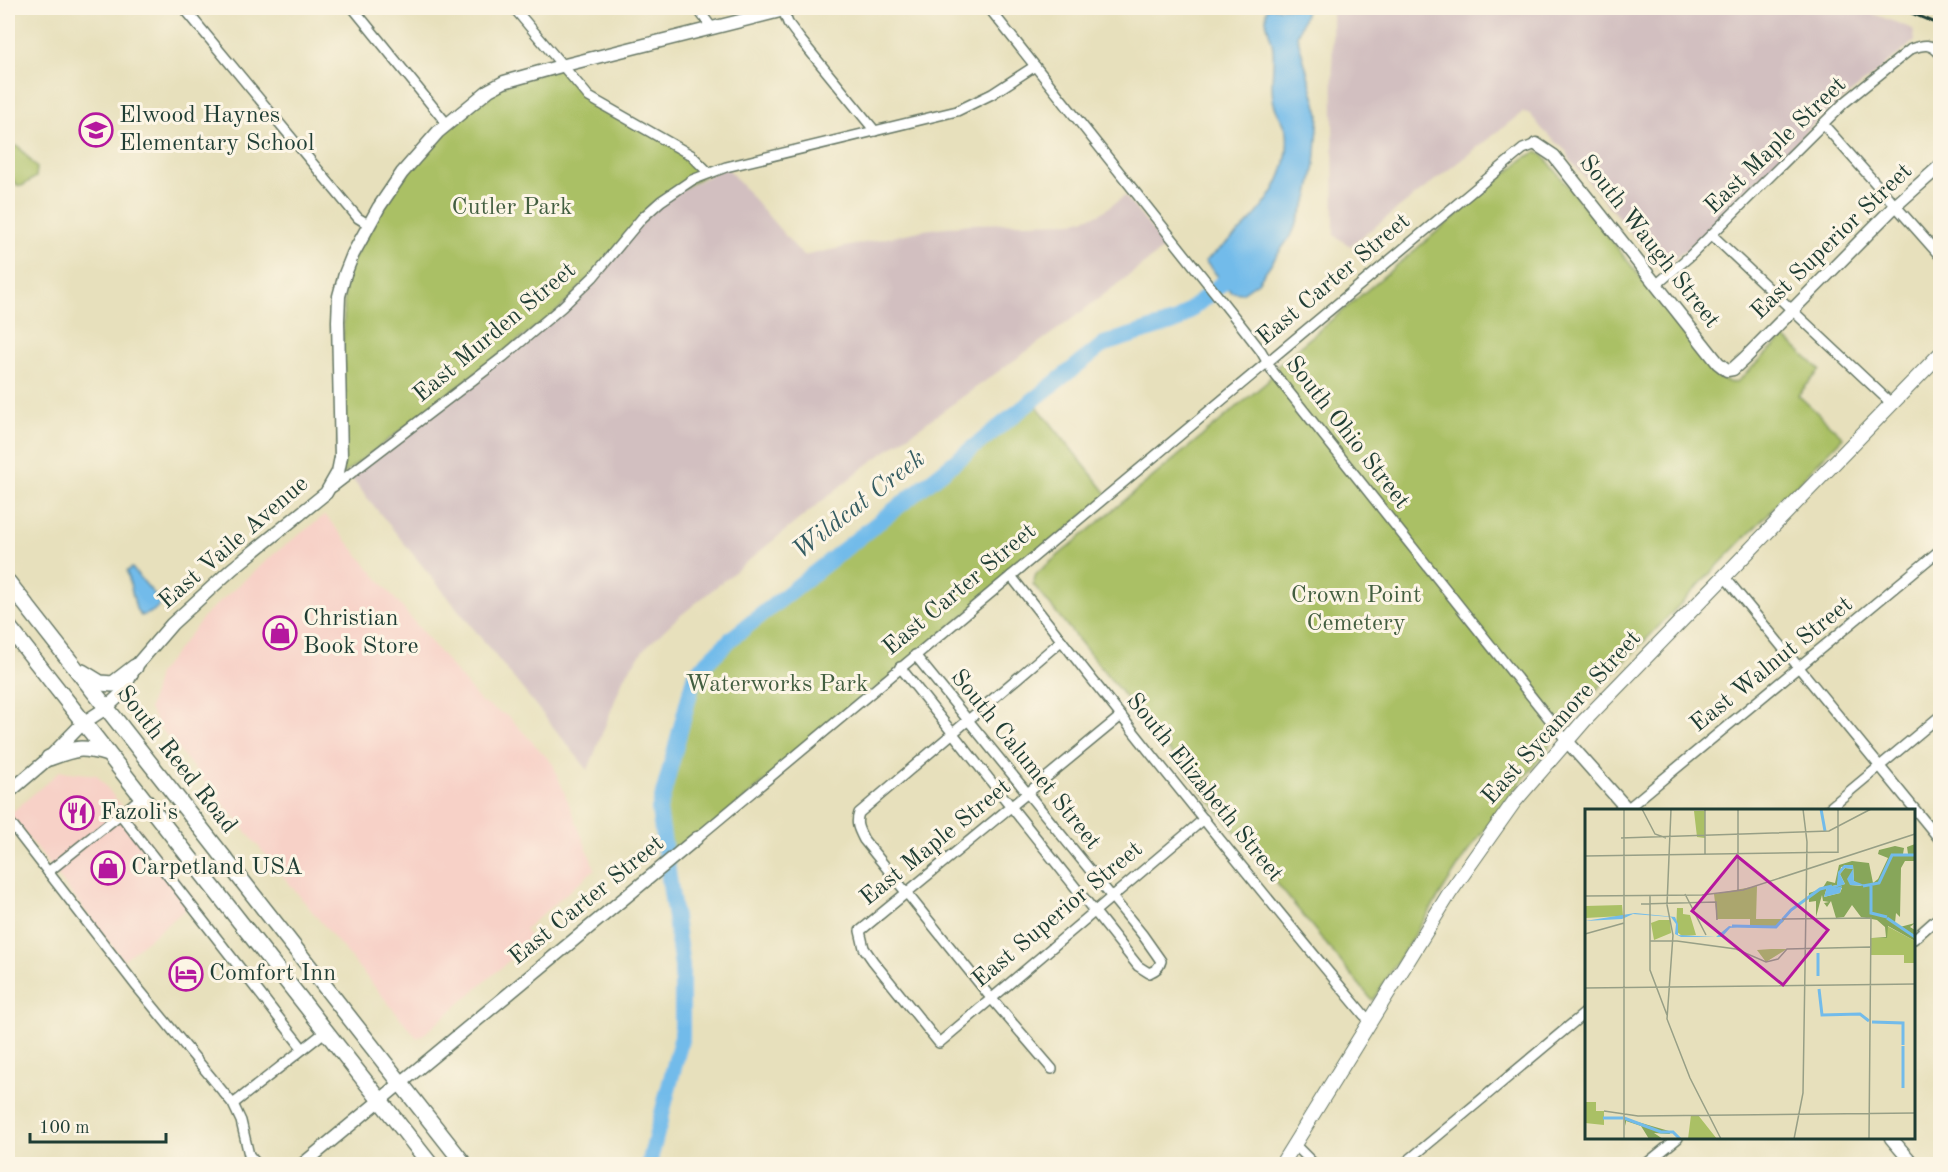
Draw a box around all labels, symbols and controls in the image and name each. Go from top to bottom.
street label: East Maple Street [1701,73,1851,219]
place label: Elwood Haynes Elementary School [119,104,314,156]
school or university icon: Elwood Haynes Elementary School [78,112,114,148]
street label: South Waugh Street [1574,151,1724,333]
street label: East Superior Street [1747,159,1917,325]
park label: Cutler Park [452,196,572,220]
street label: East Carter Street [1253,209,1415,351]
street label: East Murden Street [409,258,581,408]
street label: South Ohio Street [1280,352,1414,514]
water label: Wildcat Creek [788,445,930,565]
street label: East Vaile Avenue [155,472,313,614]
street label: East Carter Street [879,519,1041,661]
park label: Crown Point Cemetery [1291,584,1421,636]
street label: East Walnut Street [1687,593,1857,737]
place label: Christian Book Store [303,607,419,659]
shop icon: Christian Book Store [262,615,298,651]
street label: East Sycamore Street [1478,626,1646,810]
street label: South Calumet Street [945,665,1105,855]
park label: Waterworks Park [685,673,869,697]
street label: South Reed Road [111,682,241,838]
street label: South Elizabeth Street [1121,689,1287,887]
street label: East Maple Street [856,775,1016,911]
restaurant icon: Fazoli's [59,795,95,831]
place label: Fazoli's [100,801,178,825]
inset map [1585,809,1915,1139]
street label: East Carter Street [505,831,669,971]
street label: East Superior Street [969,837,1147,993]
shop icon: Carpetland USA [90,850,126,886]
place label: Carpetland USA [131,856,303,880]
hotel icon: Comfort Inn [168,956,204,992]
place label: Comfort Inn [209,962,336,986]
scale bar [30,1106,166,1144]
text: 100 m [39,1119,90,1137]

